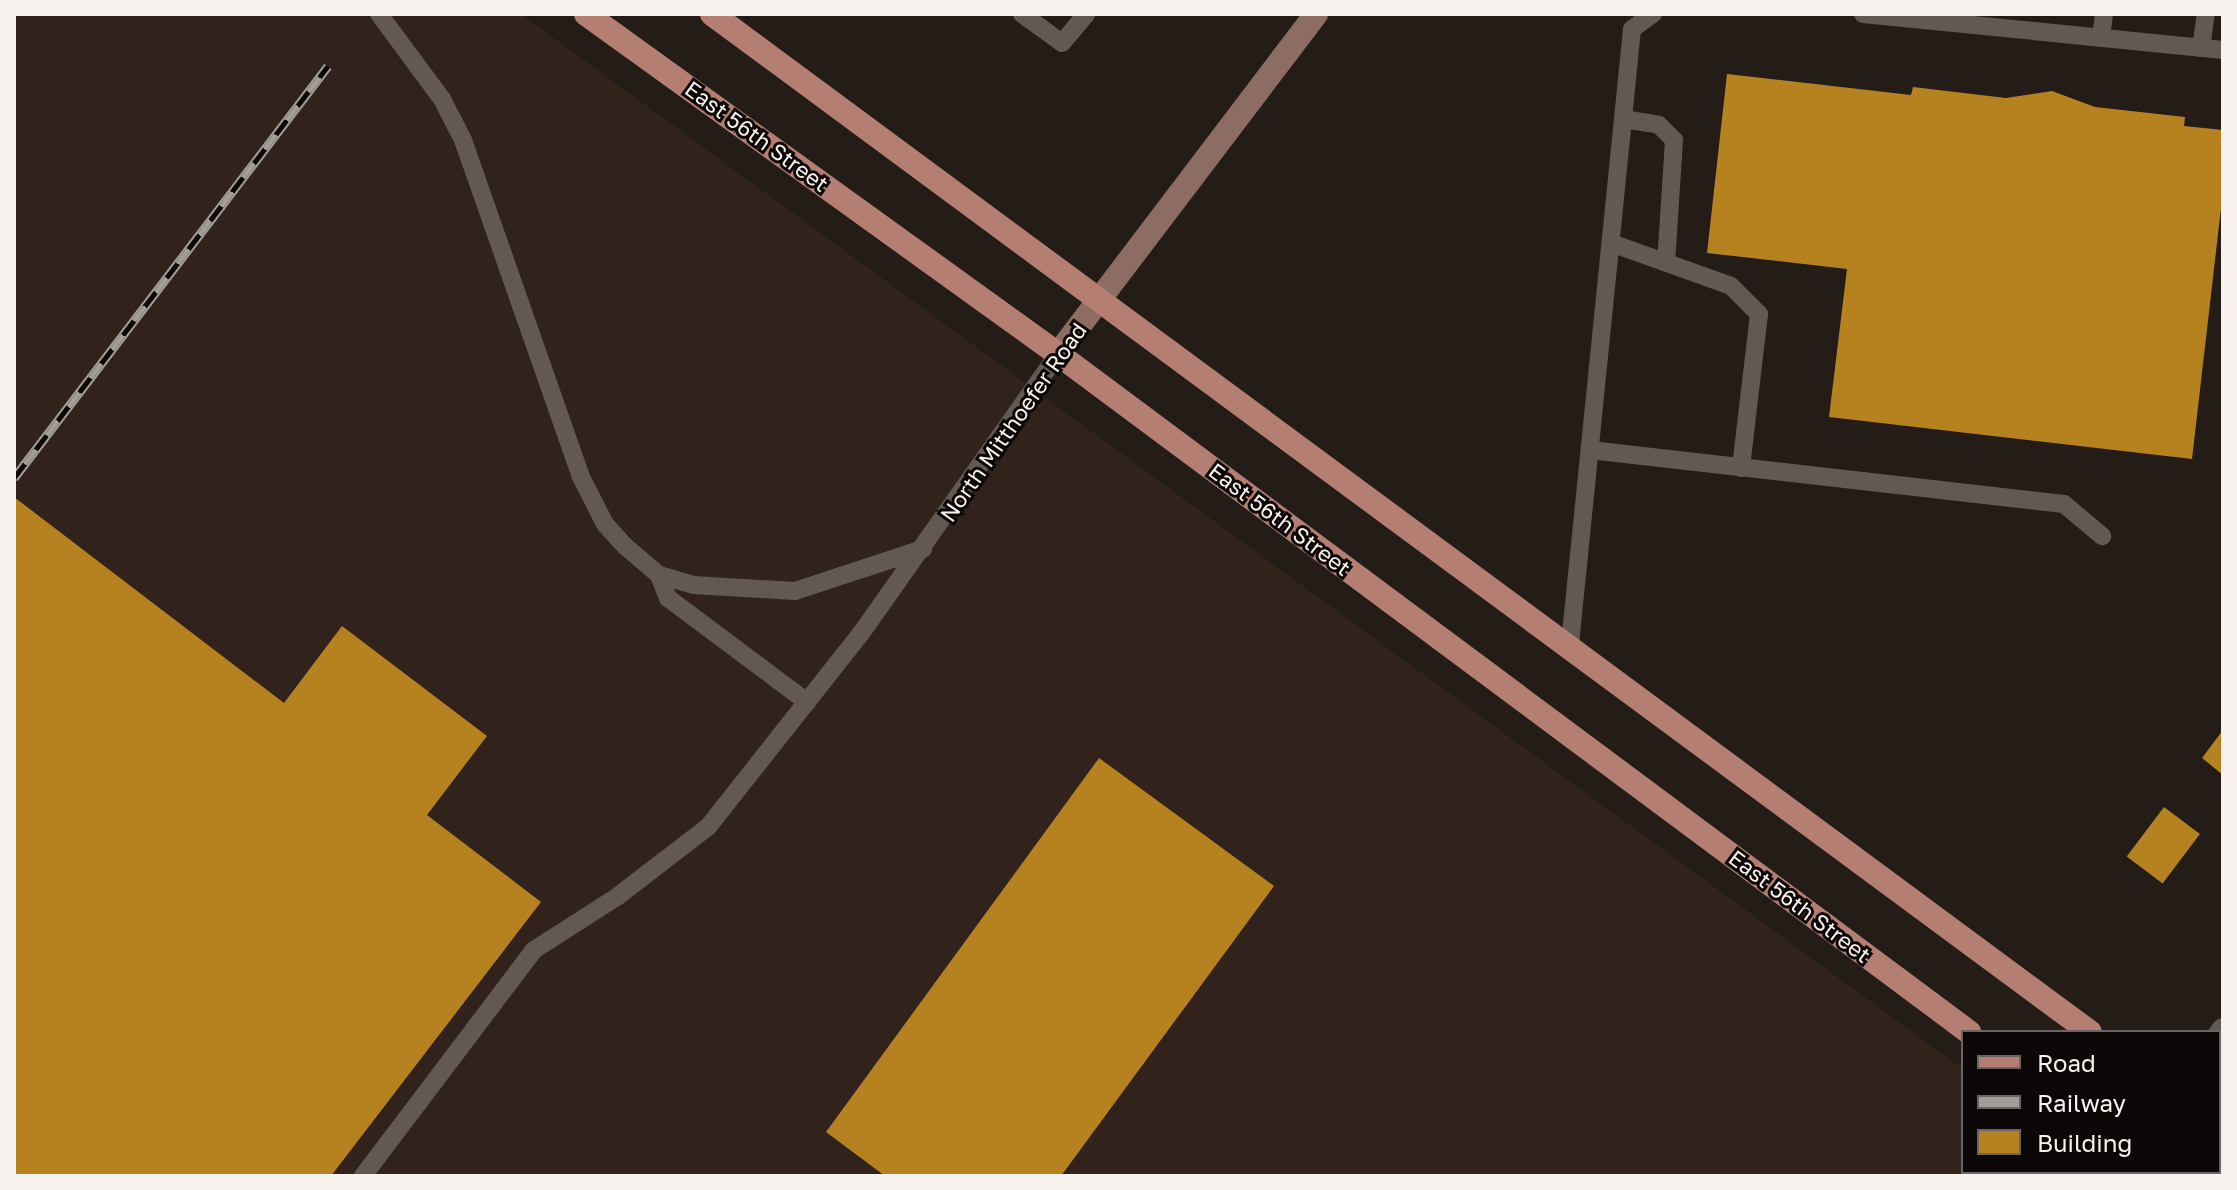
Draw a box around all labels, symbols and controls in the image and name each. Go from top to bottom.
street label: East 56th Street [680,75,834,197]
street label: North Mitthoefer Road [934,317,1092,527]
street label: East 56th Street [1204,457,1356,581]
street label: East 56th Street [1724,844,1876,968]
legend [1961,1030,2221,1174]
text: Road [2037,1048,2096,1077]
text: Railway [2037,1088,2126,1117]
text: Building [2037,1128,2132,1157]

